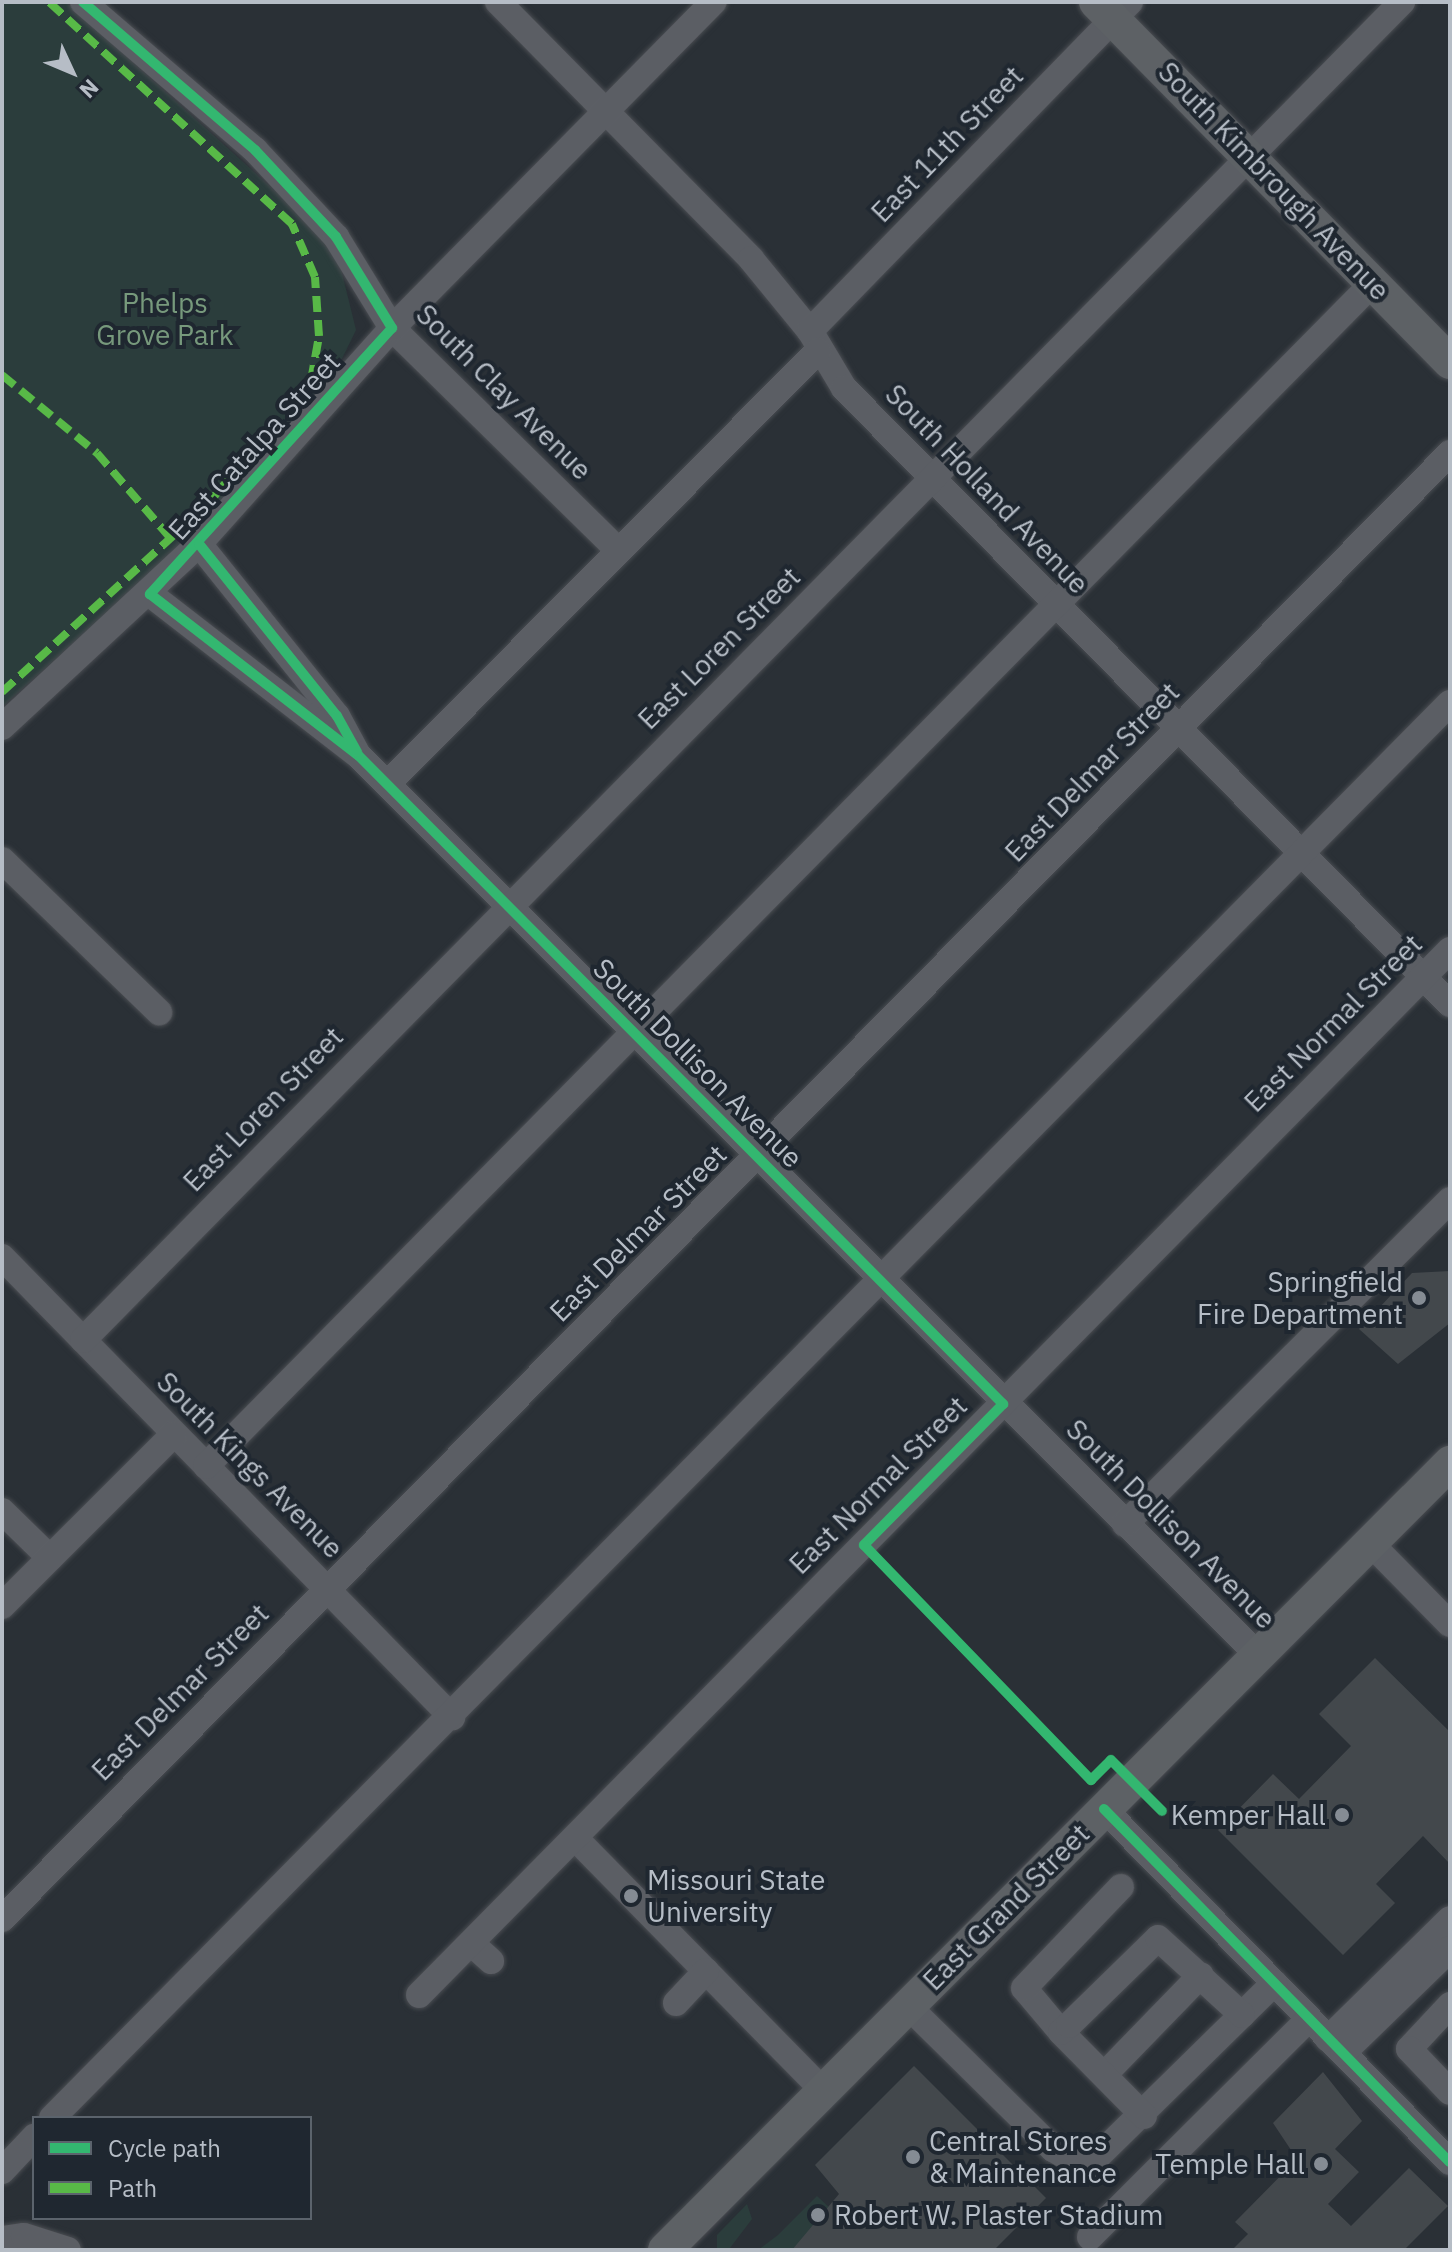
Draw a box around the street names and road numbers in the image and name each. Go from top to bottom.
street label: South Kimbrough Avenue [1151,55,1397,307]
street label: East 11th Street [864,59,1030,229]
street label: South Clay Avenue [409,297,599,487]
street label: East Catalpa Street [161,345,347,547]
street label: South Holland Avenue [878,377,1096,601]
street label: East Loren Street [631,560,807,736]
street label: East Delmar Street [998,675,1186,869]
street label: East Normal Street [1237,927,1429,1119]
street label: South Dollison Avenue [586,951,810,1175]
street label: East Loren Street [176,1020,350,1198]
street label: East Delmar Street [543,1138,733,1328]
street label: South Kings Avenue [150,1365,350,1565]
street label: East Normal Street [782,1389,974,1581]
street label: South Dollison Avenue [1059,1412,1283,1636]
street label: East Delmar Street [85,1597,275,1787]
street label: East Grand Street [916,1817,1096,1997]

